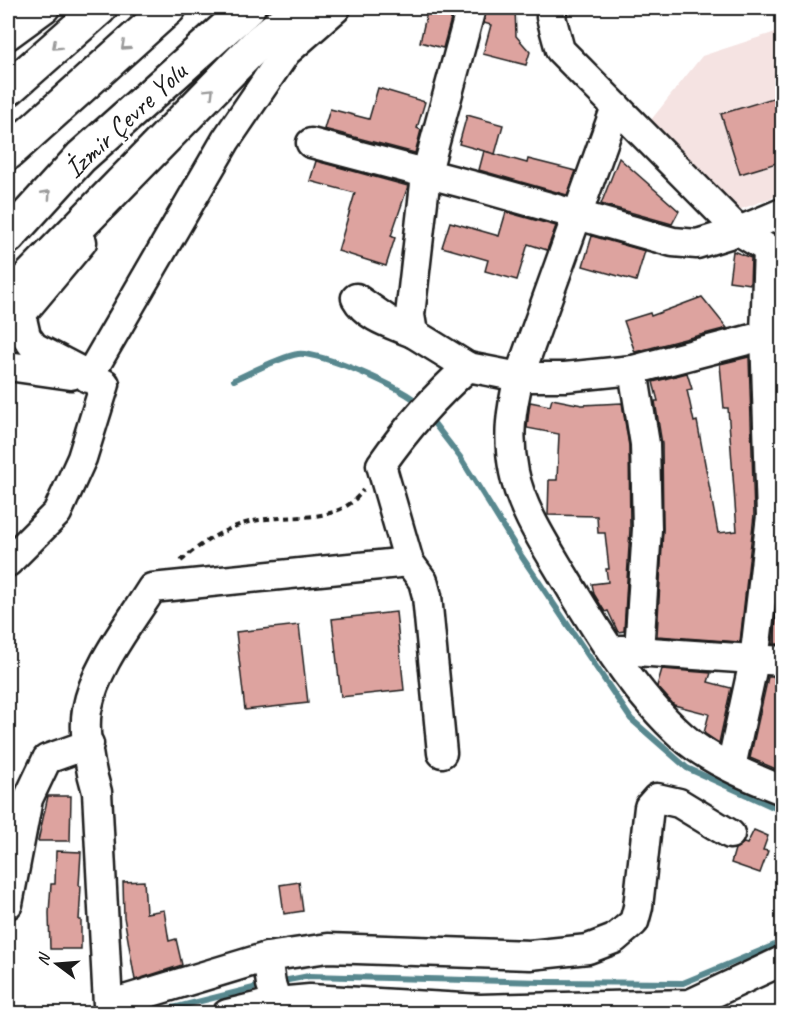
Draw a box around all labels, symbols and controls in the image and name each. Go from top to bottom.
one-way arrow [52,39,63,50]
one-way arrow [121,39,131,50]
street label: İzmir Çevre Yolu [57,53,195,186]
one-way arrow [202,88,213,99]
one-way arrow [40,190,51,201]
north arrow [27,934,87,994]
text: N [33,950,55,968]

